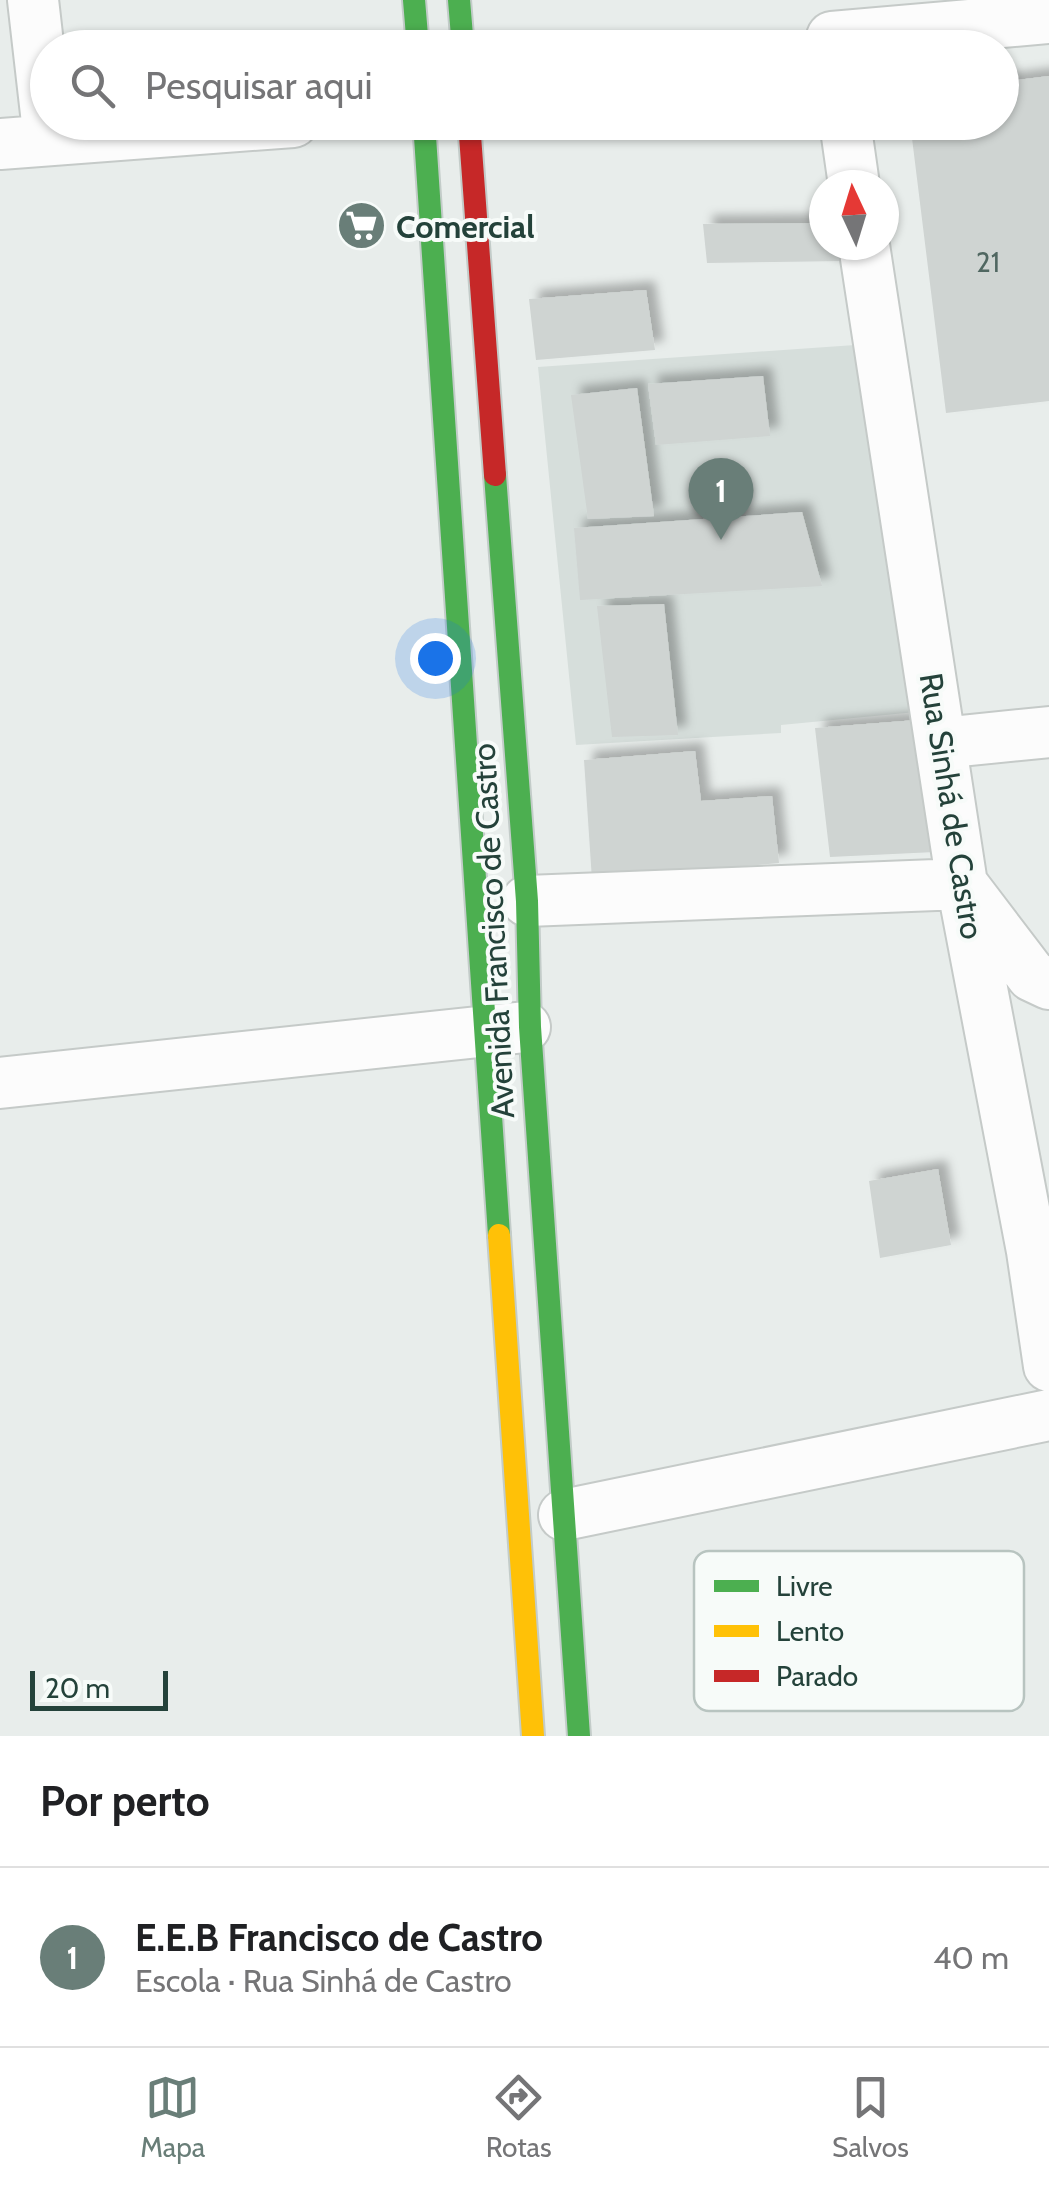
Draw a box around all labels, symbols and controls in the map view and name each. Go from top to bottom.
search box [30,30,1019,140]
icon: search [65,58,120,113]
text: Pesquisar aqui [145,62,372,109]
north arrow [809,170,899,260]
supermarket icon: Comercial [335,200,387,252]
place label: Comercial [396,207,535,246]
house number: 21 [976,245,1000,279]
pin: 1 [688,458,754,540]
your location [410,633,461,684]
street label: Rua Sinhá de Castro [912,670,992,942]
street label: Avenida Francisco de Castro [464,743,522,1119]
legend [694,1551,1024,1711]
text: Livre [776,1569,833,1603]
text: Lento [776,1614,844,1648]
text: Parado [776,1659,858,1693]
scale bar [30,1666,168,1710]
text: 20 m [45,1671,110,1705]
text: Por perto [40,1775,210,1827]
text: E.E.B Francisco de Castro [135,1914,543,1961]
text: 1 [67,1938,78,1977]
text: 40 m [933,1938,1009,1977]
text: Escola · Rua Sinhá de Castro [135,1961,512,2000]
tab: Mapa [140,2070,205,2164]
tab: Rotas [486,2070,552,2164]
tab: Salvos [832,2070,909,2164]

